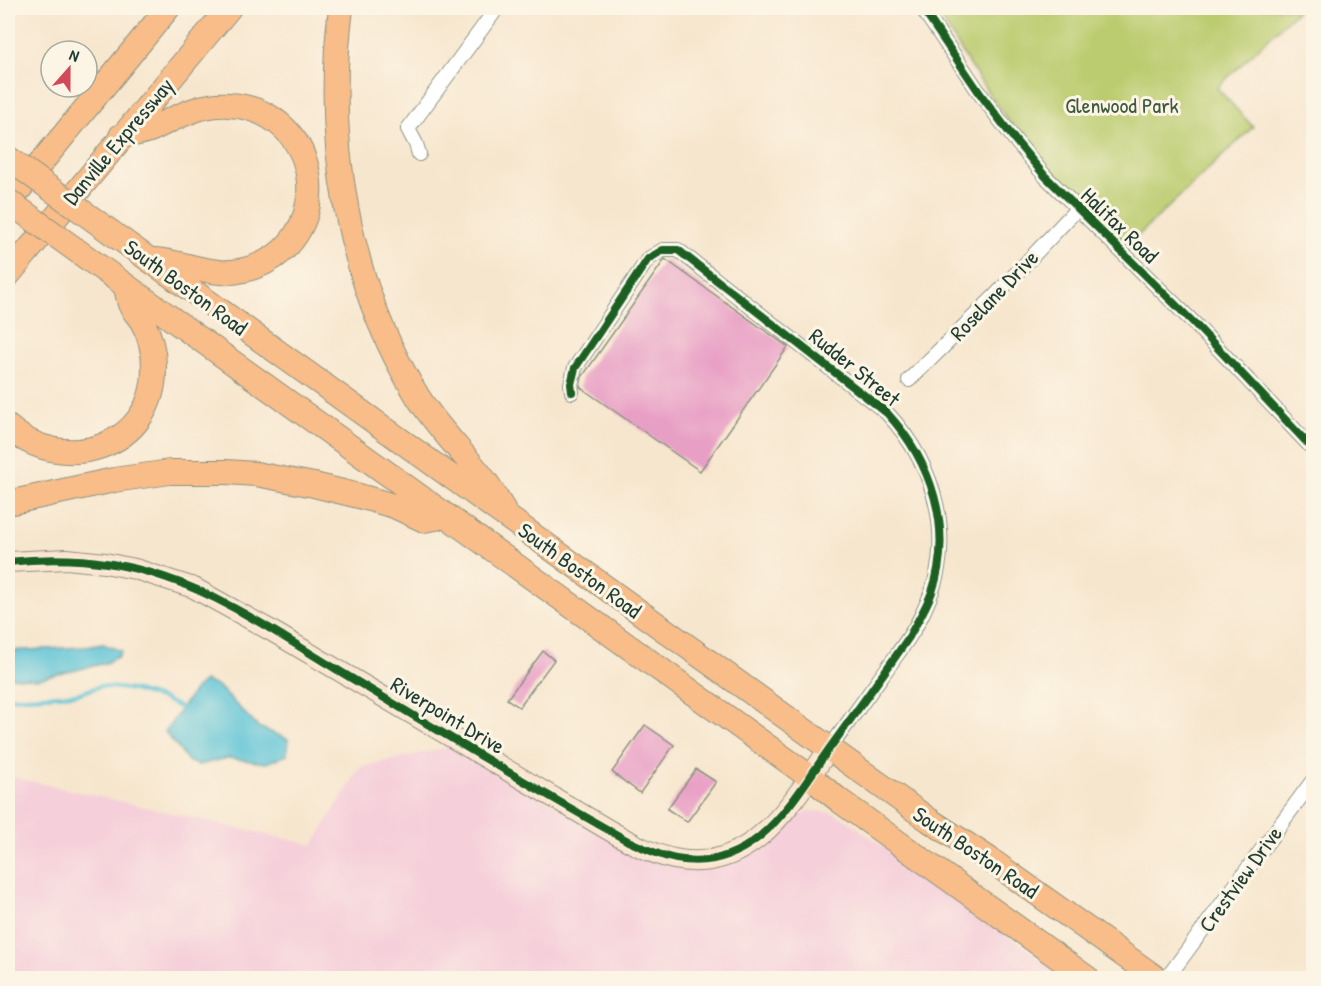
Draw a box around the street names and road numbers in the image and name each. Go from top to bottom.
street label: Danville Expressway [56,71,180,211]
street label: Halifax Road [1075,180,1166,270]
street label: South Boston Road [118,232,254,342]
street label: Roselane Drive [943,243,1045,347]
street label: Rudder Street [803,321,907,413]
street label: South Boston Road [512,515,648,625]
street label: Riverpoint Drive [385,669,511,761]
street label: South Boston Road [907,799,1045,905]
street label: Crestview Drive [1191,820,1289,938]

